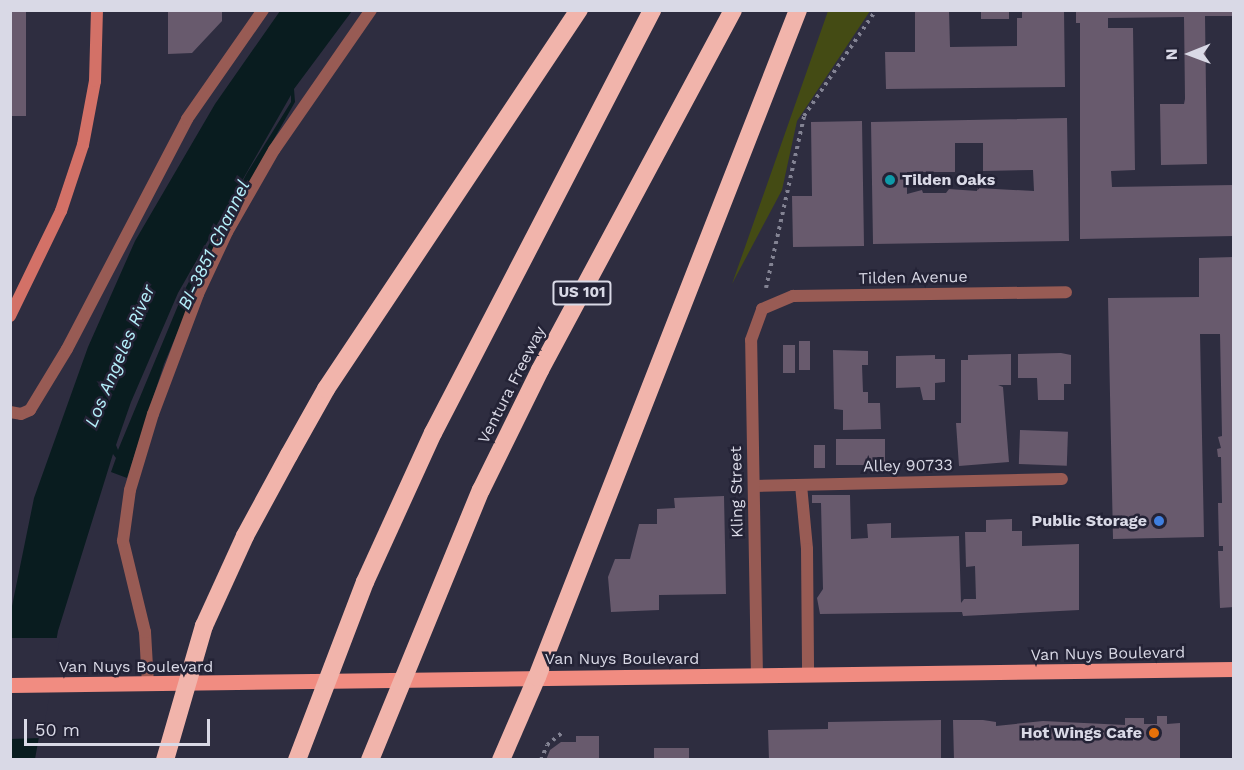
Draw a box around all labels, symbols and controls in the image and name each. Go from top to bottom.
north arrow [1160,24,1220,84]
text: N [1162,48,1181,60]
place label: Tilden Oaks [902,170,995,190]
marker: Tilden Oaks [883,173,897,187]
water label: BI-3851 Channel [173,177,255,313]
street label: Tilden Avenue [858,267,968,289]
water label: Los Angeles River [80,281,160,431]
road number: US 101 [552,281,612,305]
street label: Ventura Freeway [474,323,550,447]
street label: Kling Street [727,446,747,538]
street label: Alley 90733 [863,456,953,476]
place label: Public Storage [1032,511,1147,531]
marker: Public Storage [1152,514,1166,528]
street label: Van Nuys Boulevard [1031,643,1185,665]
street label: Van Nuys Boulevard [545,649,699,669]
street label: Van Nuys Boulevard [59,657,213,677]
scale bar [27,707,213,745]
text: 50 m [35,719,80,740]
place label: Hot Wings Cafe [1021,723,1142,743]
marker: Hot Wings Cafe [1147,726,1161,740]

